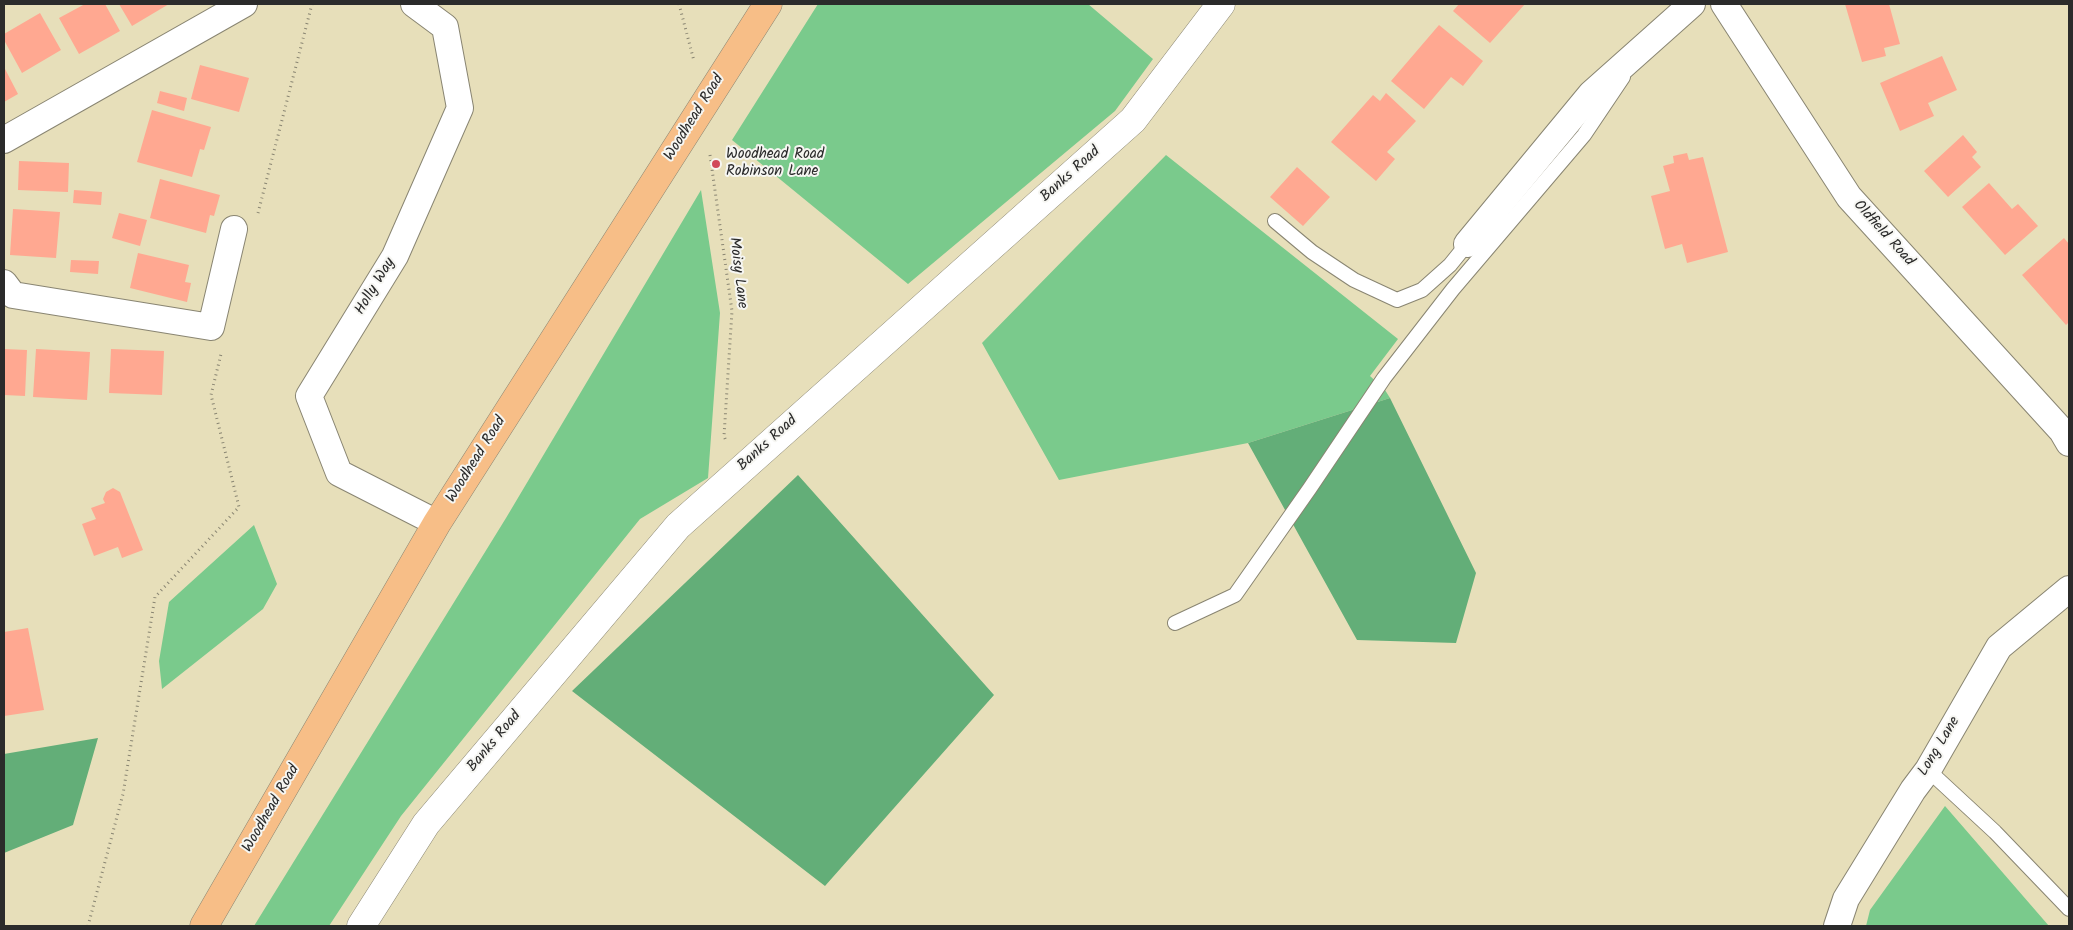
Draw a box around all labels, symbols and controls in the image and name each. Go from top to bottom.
street label: Woodhead Road [661,72,729,164]
street label: Banks Road [1037,144,1105,206]
place label: Woodhead Road Robinson Lane [726,146,824,181]
marker: Woodhead Road Robinson Lane [710,158,722,170]
street label: Oldfield Road [1849,197,1917,271]
street label: Moisy Lane [724,236,750,310]
street label: Holly Way [352,255,400,319]
street label: Banks Road [734,413,802,475]
street label: Woodhead Road [443,414,511,506]
street label: Banks Road [464,708,526,776]
street label: Long Lane [1915,714,1965,780]
street label: Woodhead Road [240,762,304,856]

